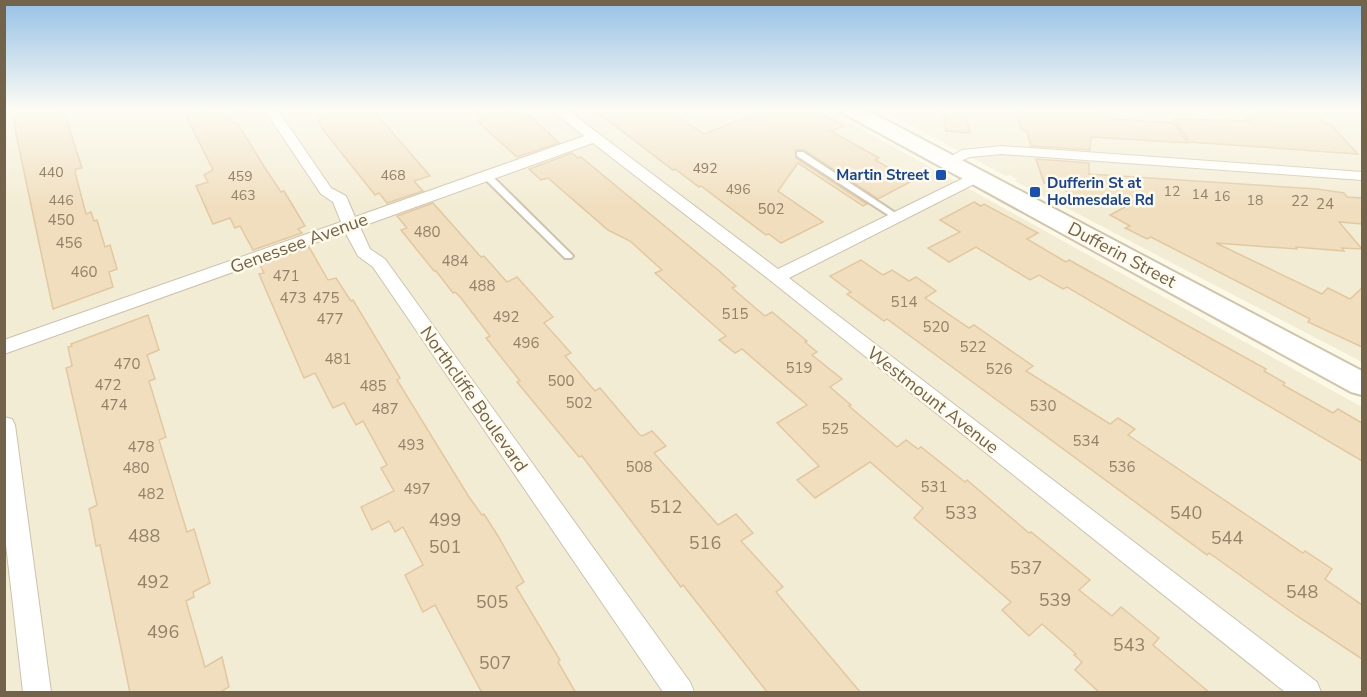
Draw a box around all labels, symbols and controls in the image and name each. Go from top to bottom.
house number: 492 [692,159,718,178]
house number: 440 [38,163,64,182]
place label: Martin Street [836,165,929,185]
house number: 468 [380,166,406,185]
house number: 459 [227,167,253,186]
marker: Martin Street [934,168,948,182]
place label: Dufferin St at Holmesdale Rd [1047,173,1154,210]
house number: 496 [725,180,751,199]
house number: 12 [1164,182,1180,201]
marker: Dufferin St at Holmesdale Rd [1028,185,1042,199]
house number: 14 [1192,185,1208,204]
house number: 463 [230,186,256,205]
house number: 16 [1214,187,1230,206]
house number: 446 [48,191,74,210]
house number: 18 [1247,191,1263,210]
house number: 22 [1291,191,1309,211]
house number: 24 [1316,194,1334,214]
house number: 502 [757,199,785,219]
street label: Genessee Avenue [227,207,371,279]
house number: 450 [47,210,75,230]
street label: Dufferin Street [1064,216,1181,294]
house number: 480 [413,222,441,242]
house number: 456 [55,233,83,253]
house number: 484 [441,251,469,271]
house number: 460 [70,262,98,282]
house number: 471 [272,266,300,286]
house number: 488 [468,276,496,296]
house number: 473 [279,288,307,308]
house number: 475 [312,288,340,308]
house number: 514 [890,292,918,312]
house number: 515 [721,304,749,324]
house number: 492 [492,307,520,327]
house number: 477 [316,309,344,329]
house number: 520 [922,317,950,337]
street label: Northcliffe Boulevard [415,321,533,477]
house number: 496 [512,333,540,353]
house number: 522 [959,337,987,357]
street label: Westmount Avenue [862,341,1004,459]
house number: 481 [324,349,352,369]
house number: 470 [113,354,141,374]
house number: 519 [785,358,813,378]
house number: 526 [985,359,1013,379]
house number: 500 [547,371,575,391]
house number: 472 [94,375,122,395]
house number: 485 [359,376,387,396]
house number: 502 [565,393,593,413]
house number: 474 [100,395,128,415]
house number: 530 [1029,396,1057,416]
house number: 487 [371,399,399,419]
house number: 525 [821,419,849,439]
house number: 534 [1072,431,1100,451]
house number: 493 [397,435,425,455]
house number: 478 [127,437,155,457]
house number: 508 [625,457,653,477]
house number: 536 [1108,457,1136,477]
house number: 480 [122,458,150,478]
house number: 531 [920,477,948,497]
house number: 497 [403,479,431,499]
house number: 482 [137,484,165,504]
house number: 512 [650,495,682,519]
house number: 533 [945,501,977,525]
house number: 540 [1170,501,1202,525]
house number: 499 [429,508,461,532]
house number: 488 [128,524,160,548]
house number: 544 [1211,526,1243,550]
house number: 516 [689,531,721,555]
house number: 501 [429,535,461,559]
house number: 537 [1010,556,1042,580]
house number: 492 [137,570,169,594]
house number: 548 [1286,580,1318,604]
house number: 539 [1039,588,1071,612]
house number: 505 [476,590,508,614]
house number: 496 [147,620,179,644]
house number: 543 [1113,633,1145,657]
house number: 507 [479,651,511,675]

